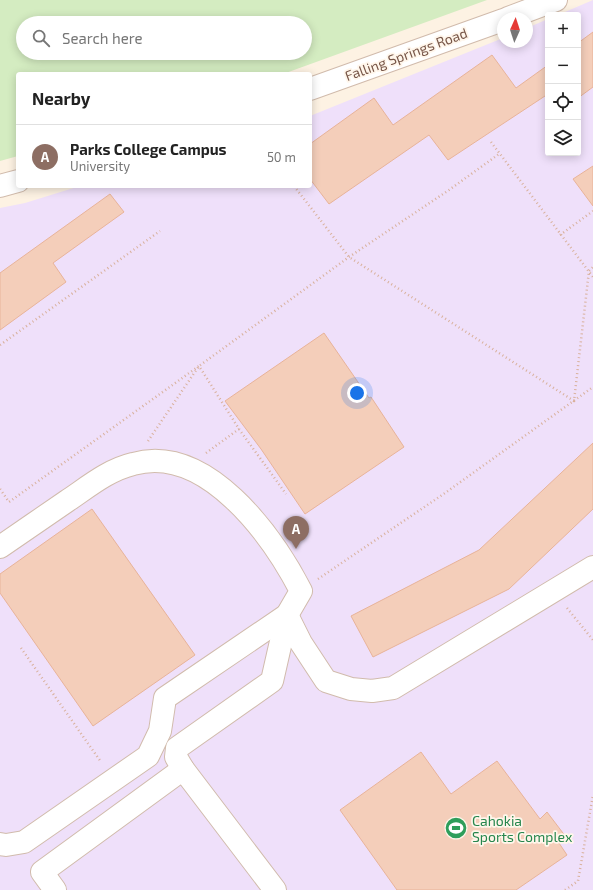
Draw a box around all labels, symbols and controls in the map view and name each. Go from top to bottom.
north arrow [497,12,533,48]
map controls [545,12,581,156]
button: + [545,12,581,48]
search box [16,16,312,60]
street label: Falling Springs Road [342,24,470,84]
icon: search [30,27,52,49]
text: Search here [62,29,143,47]
button: − [545,48,581,84]
button: locate [545,84,581,120]
text: Nearby [32,88,90,108]
button: layers [545,120,581,156]
text: Parks College Campus [70,140,227,158]
text: A [41,149,49,165]
text: 50 m [267,149,296,165]
text: University [70,158,130,174]
your location [347,383,367,403]
pin: A [283,516,309,549]
place label: Cahokia Sports Complex [472,812,573,845]
sports icon: Cahokia Sports Complex [443,815,469,841]

